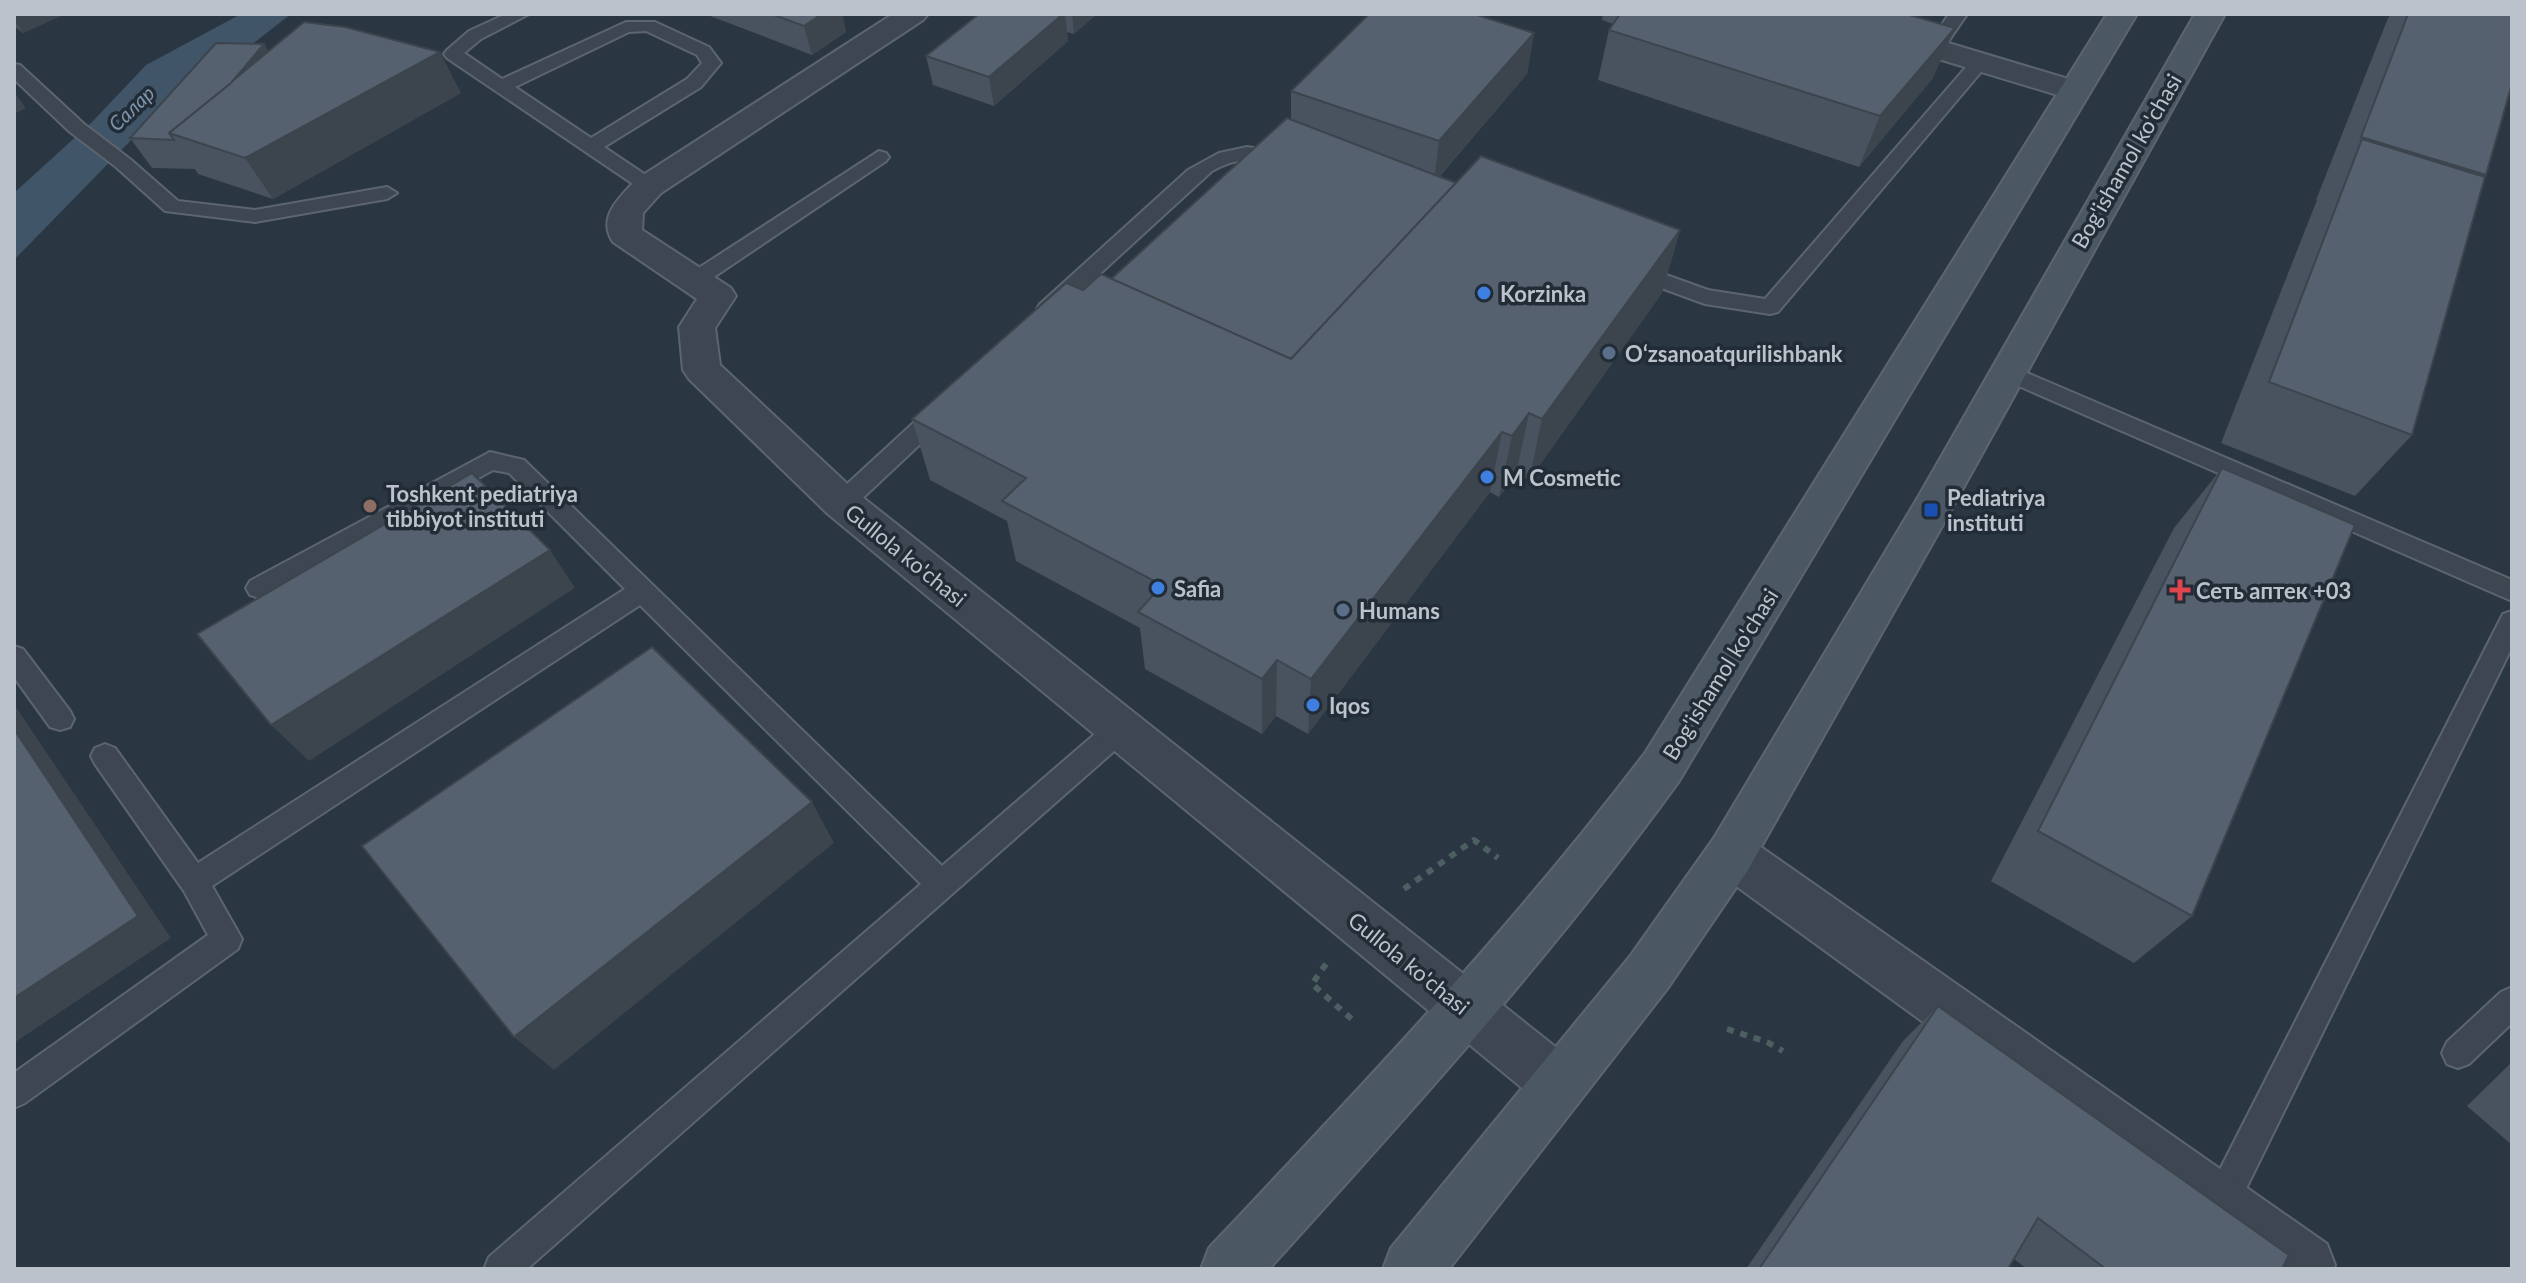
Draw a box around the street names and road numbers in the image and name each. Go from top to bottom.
street label: Bog'ishamol ko'chasi [2065,69,2187,253]
street label: Gullola ko'chasi [840,498,972,612]
street label: Bog'ishamol ko'chasi [1656,583,1784,765]
street label: Gullola ko'chasi [1343,906,1475,1020]

